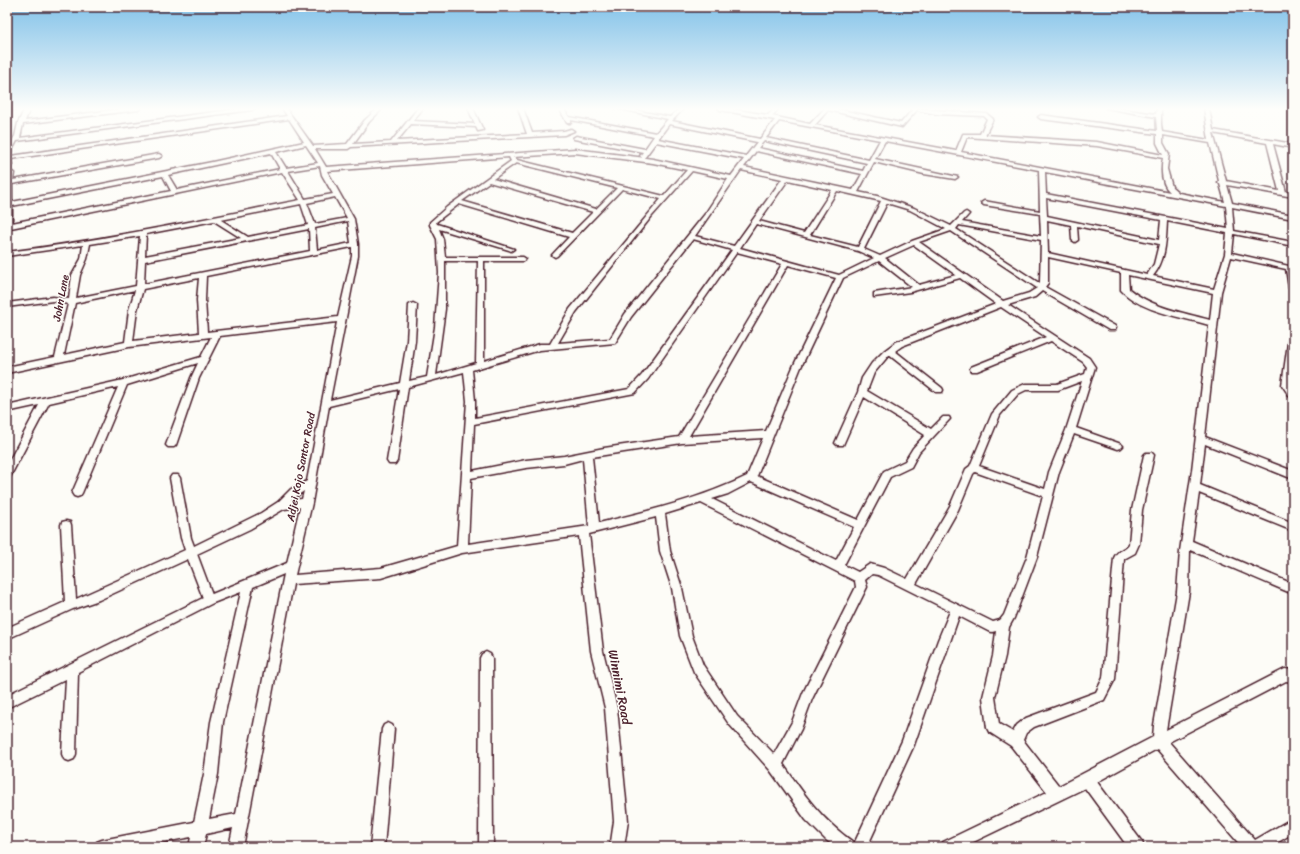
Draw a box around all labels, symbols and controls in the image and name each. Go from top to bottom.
street label: John Lane [47,272,75,324]
street label: Adjei Kojo Santor Road [281,410,321,524]
street label: Winnimi Road [601,647,639,728]

